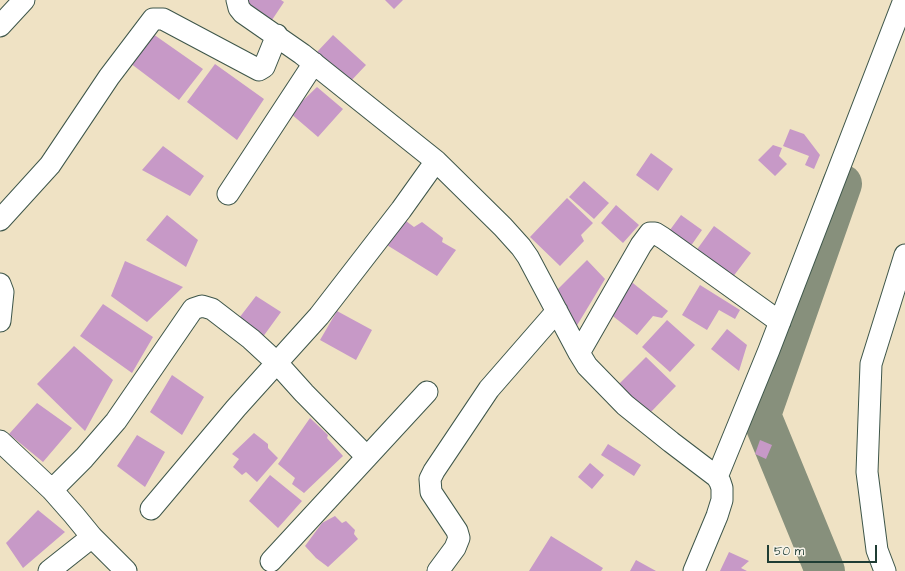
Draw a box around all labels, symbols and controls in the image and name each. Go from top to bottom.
scale bar [769,537,879,563]
text: 50 m [774,543,804,560]

